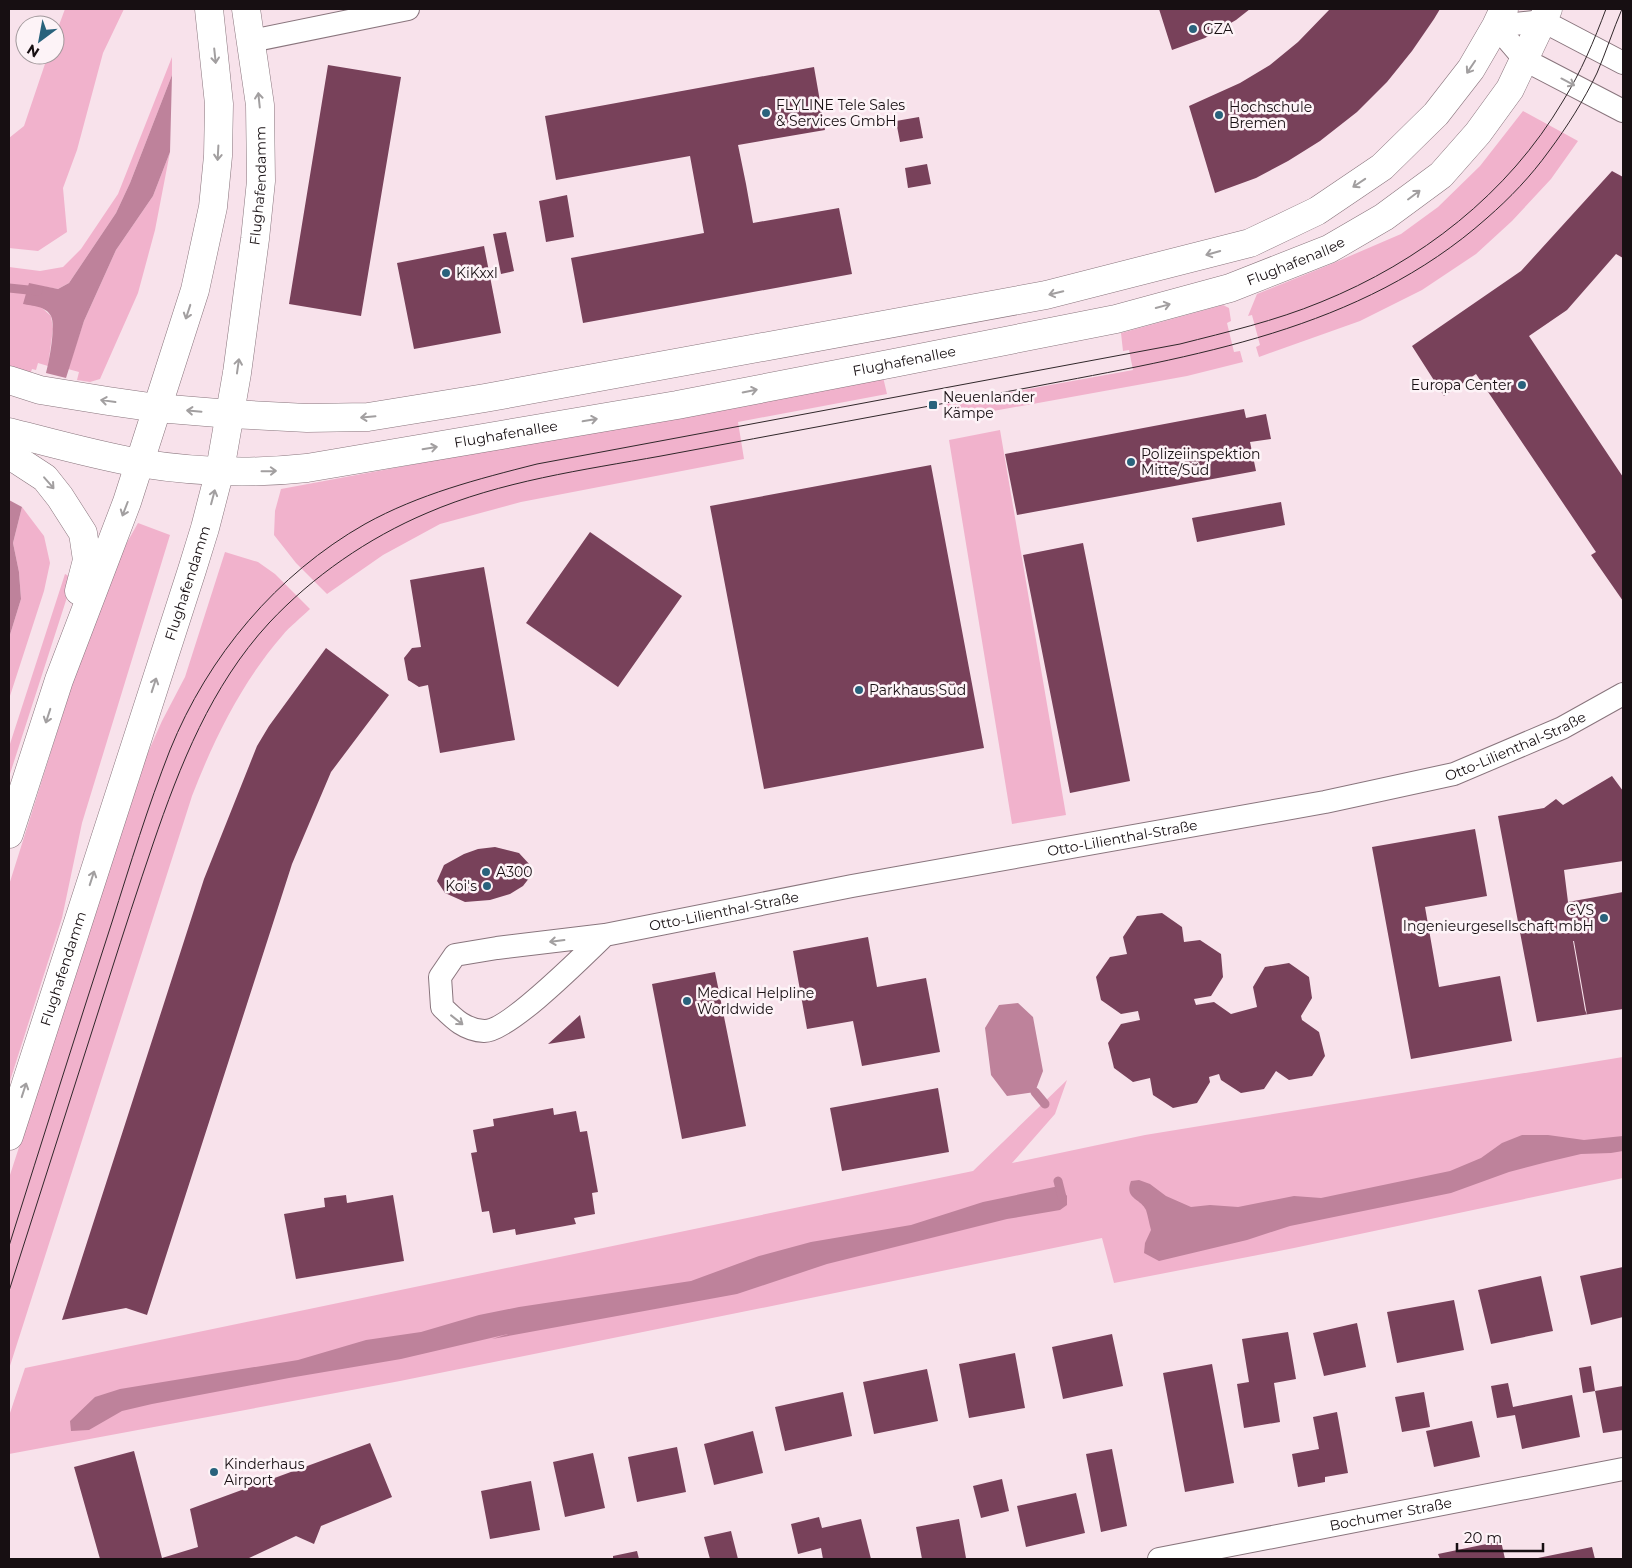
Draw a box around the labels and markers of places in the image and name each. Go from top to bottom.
place label: GZA [1203,20,1234,38]
marker: GZA [1187,23,1199,35]
place label: FLYLINE Tele Sales & Services GmbH [776,96,905,130]
place label: Hochschule Bremen [1229,98,1312,132]
marker: FLYLINE Tele Sales & Services GmbH [760,107,772,119]
marker: Hochschule Bremen [1213,109,1225,121]
place label: KiKxxl [456,264,498,282]
marker: KiKxxl [440,267,452,279]
place label: Europa Center [1411,376,1512,394]
marker: Europa Center [1516,379,1528,391]
place label: Neuenlander Kämpe [943,388,1036,422]
marker: Neuenlander Kämpe [927,399,939,411]
place label: Polizeiinspektion Mitte/Süd [1141,445,1261,479]
marker: Polizeiinspektion Mitte/Süd [1125,456,1137,468]
place label: Parkhaus Süd [869,681,966,699]
marker: Parkhaus Süd [853,684,865,696]
place label: A300 [496,863,533,881]
marker: A300 [480,866,492,878]
place label: Koi's [445,877,477,895]
marker: Koi's [481,880,493,892]
place label: CVS Ingenieurgesellschaft mbH [1403,901,1594,935]
marker: CVS Ingenieurgesellschaft mbH [1598,912,1610,924]
place label: Medical Helpline Worldwide [697,984,814,1018]
marker: Medical Helpline Worldwide [681,995,693,1007]
place label: Kinderhaus Airport [224,1455,305,1489]
marker: Kinderhaus Airport [208,1466,220,1478]

